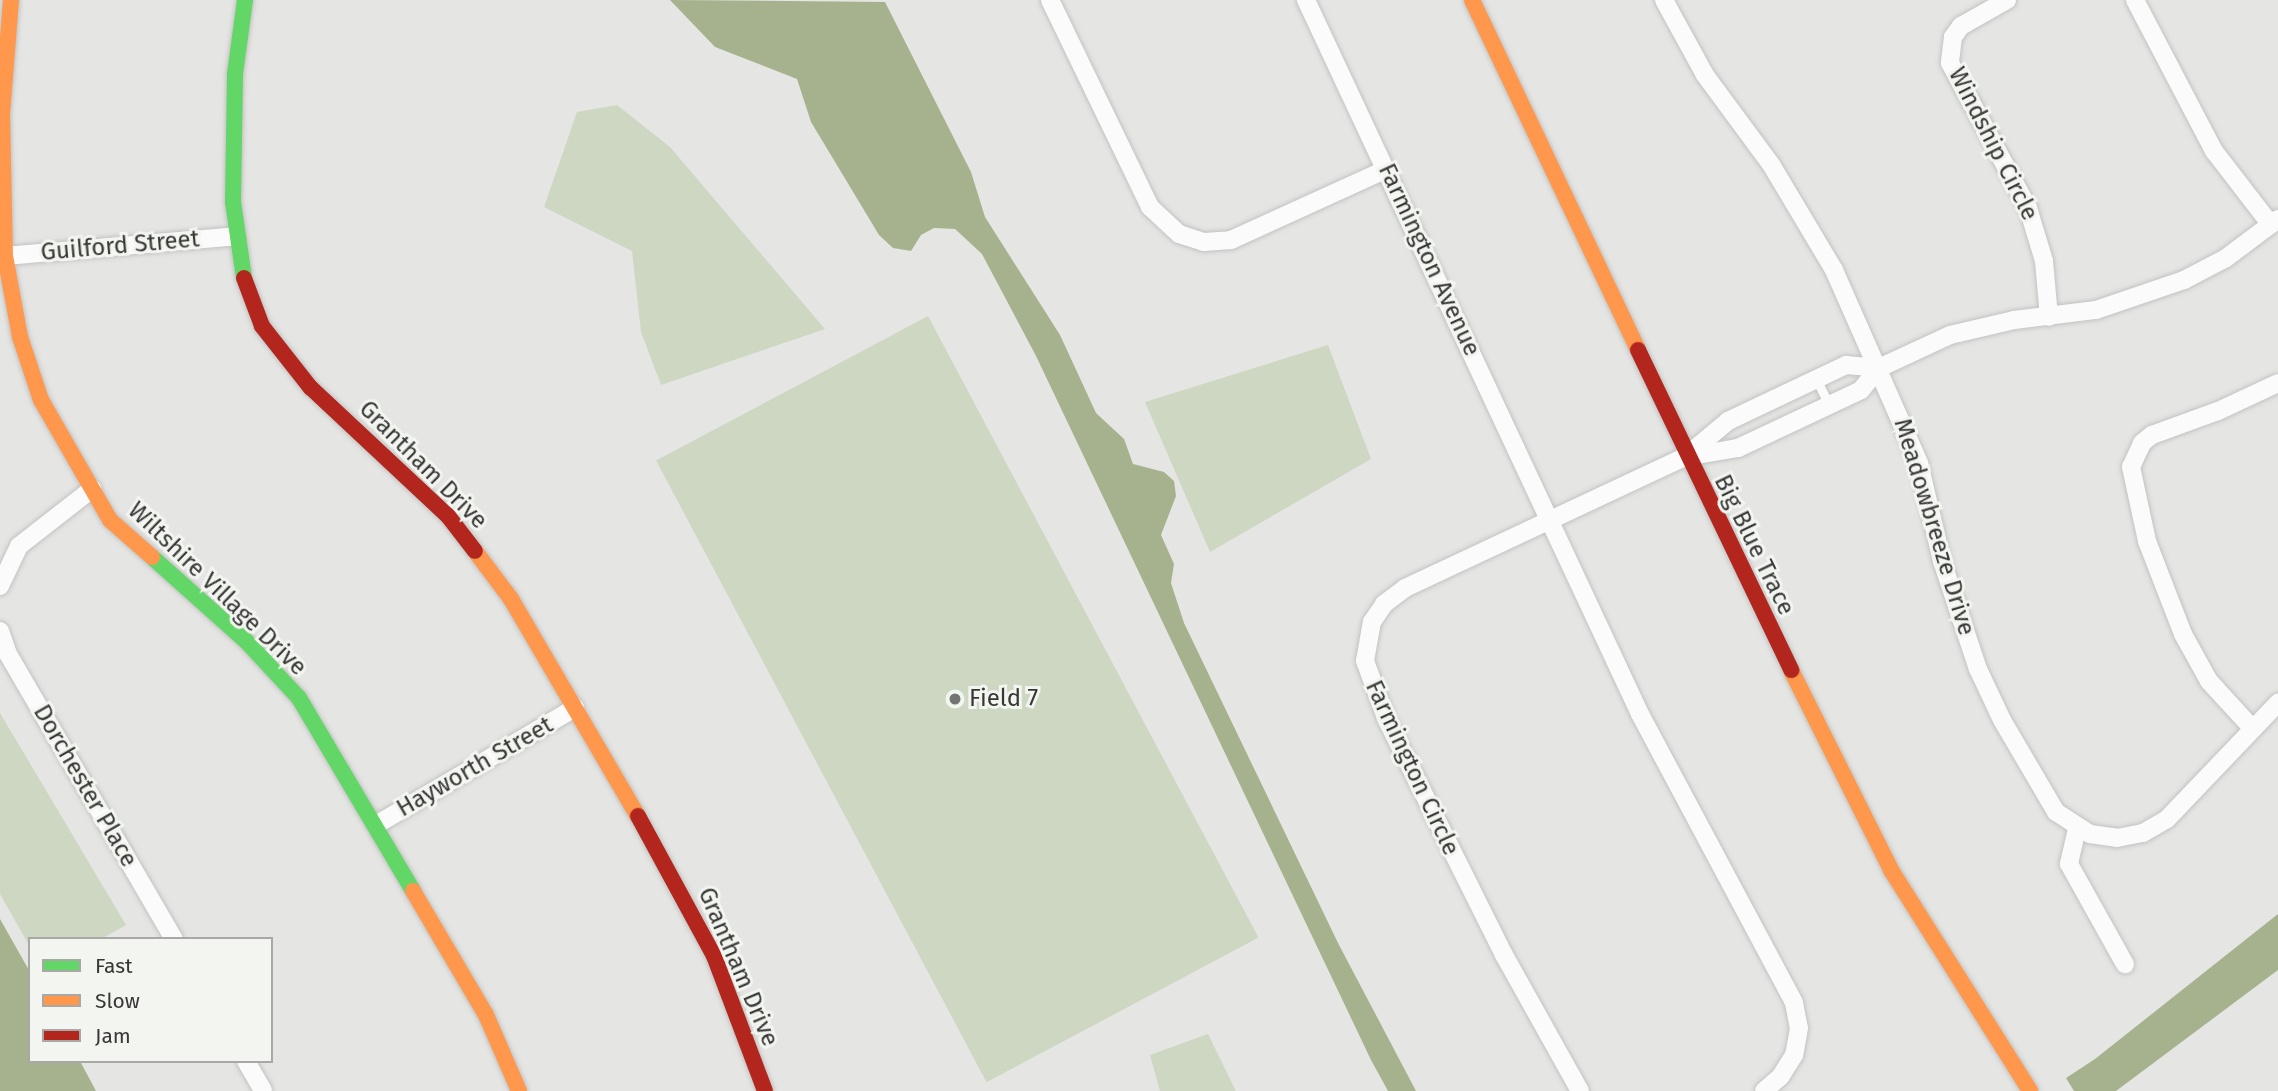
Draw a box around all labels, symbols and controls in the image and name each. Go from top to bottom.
street label: Windship Circle [1942,63,2044,225]
street label: Farmington Avenue [1372,159,1486,361]
street label: Guilford Street [39,225,201,267]
street label: Grantham Drive [353,395,493,535]
street label: Meadowbreeze Drive [1887,415,1981,639]
street label: Big Blue Trace [1708,470,1800,620]
street label: Wiltshire Village Drive [122,496,312,682]
street label: Farmington Circle [1359,676,1465,860]
place label: Field 7 [969,685,1038,713]
marker: Field 7 [947,691,963,707]
street label: Dorchester Place [27,700,143,872]
street label: Hayworth Street [392,711,558,823]
street label: Grantham Drive [692,883,784,1051]
legend [28,937,273,1063]
text: Fast [95,953,133,979]
text: Slow [95,988,140,1014]
text: Jam [95,1023,131,1049]

